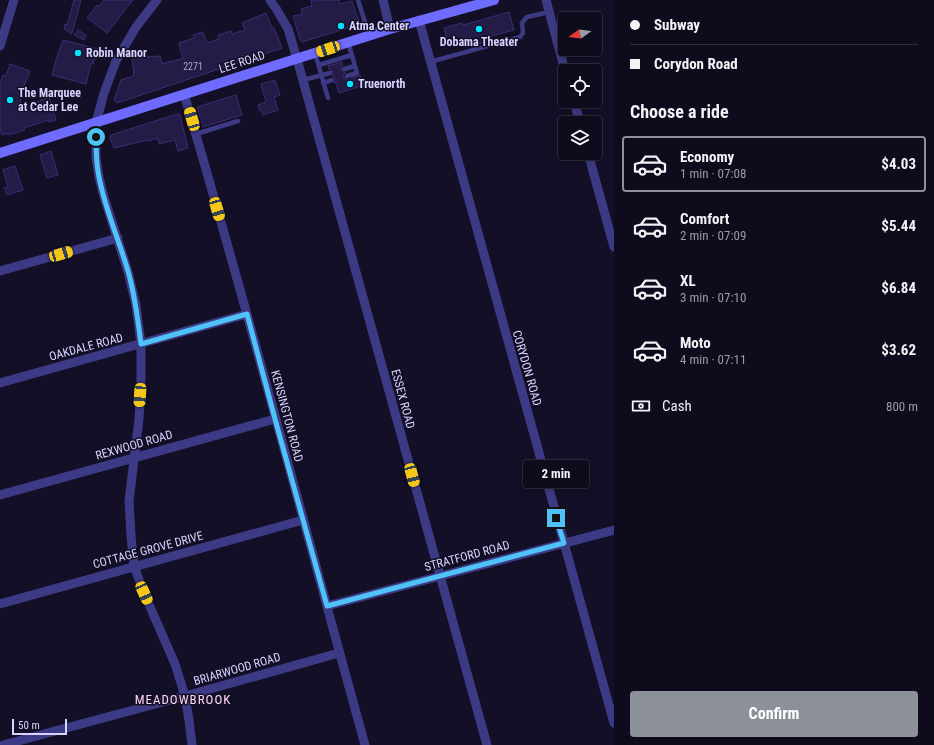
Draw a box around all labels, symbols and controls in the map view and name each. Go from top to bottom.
north arrow [558,12,602,56]
map controls [558,12,602,160]
text: Subway [654,16,700,34]
place label: Atma Center [349,19,409,33]
marker: Atma Center [336,21,346,31]
marker: Dobama Theater [474,24,484,34]
place label: Dobama Theater [440,35,518,49]
car [315,40,341,58]
place label: Robin Manor [86,46,147,60]
marker: Robin Manor [73,48,83,58]
street label: LEE ROAD [217,48,267,76]
text: Corydon Road [654,55,738,73]
house number: 2271 [183,61,203,72]
button: locate [558,64,602,108]
place label: Truenorth [358,77,406,91]
marker: Truenorth [345,79,355,89]
place label: The Marquee at Cedar Lee [18,86,81,114]
marker: The Marquee at Cedar Lee [5,95,15,105]
text: Choose a ride [630,101,729,122]
car [183,106,201,132]
button: layers [558,116,602,160]
route start [87,128,105,146]
icon: car [632,146,668,182]
text: Economy [680,148,734,166]
text: $4.03 [881,155,916,173]
text: 1 min · 07:08 [680,166,746,181]
car [208,196,226,222]
icon: car [632,208,668,244]
text: Comfort [680,210,729,228]
text: $5.44 [881,217,916,235]
text: 2 min · 07:09 [680,228,746,243]
car [48,245,74,263]
icon: car [632,270,668,306]
text: XL [680,272,696,290]
text: $6.84 [881,279,916,297]
text: 3 min · 07:10 [680,290,746,305]
street label: CORYDON ROAD [510,329,545,408]
street label: OAKDALE ROAD [48,330,125,364]
icon: car [632,332,668,368]
text: Moto [680,334,711,352]
text: $3.62 [881,341,916,359]
text: 4 min · 07:11 [680,352,746,367]
street label: ESSEX ROAD [388,368,418,430]
street label: KENSINGTON ROAD [268,369,306,464]
car [133,383,147,407]
icon: cash [630,395,652,417]
text: Cash [662,397,692,415]
text: 800 m [886,399,918,414]
street label: REXWOOD ROAD [94,427,174,463]
callout: 2 min [523,460,589,488]
car [403,462,421,488]
text: 2 min [542,466,570,481]
route end [547,509,565,527]
street label: COTTAGE GROVE DRIVE [91,529,205,571]
street label: STRATFORD ROAD [423,538,511,574]
car [134,580,154,606]
street label: BRIARWOOD ROAD [192,650,282,688]
button: Confirm [630,691,918,737]
district label: MEADOWBROOK [135,692,231,707]
scale bar [12,717,67,736]
text: 50 m [18,719,40,732]

